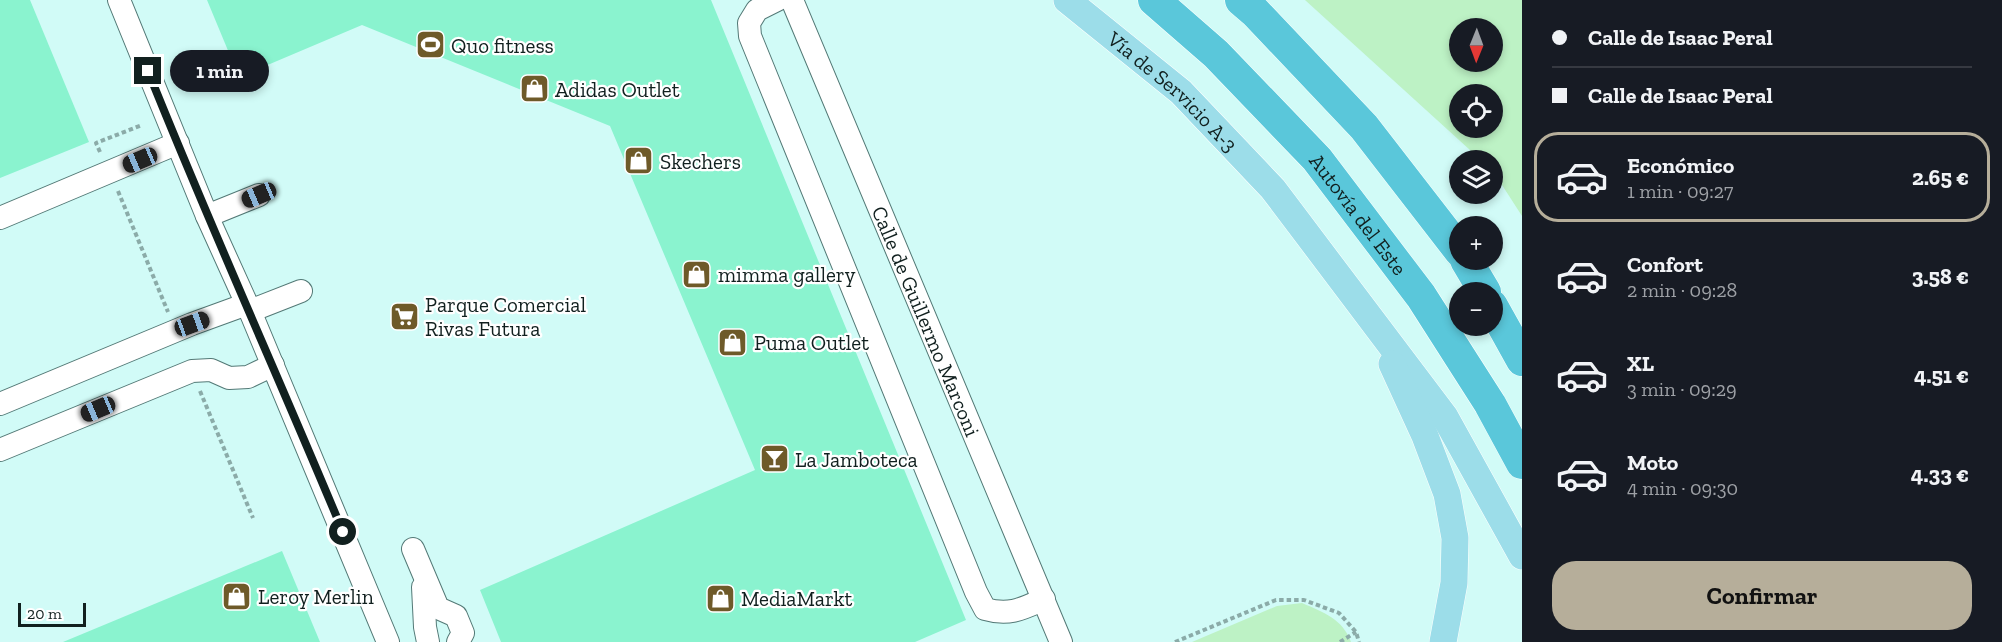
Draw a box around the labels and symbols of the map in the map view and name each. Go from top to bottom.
north arrow [1449,18,1503,72]
street label: Vía de Servicio A-3 [1102,25,1243,157]
sports icon: Quo fitness [414,29,446,61]
place label: Quo fitness [451,33,554,58]
callout: 1 min [169,50,268,92]
route end [134,57,161,84]
shop icon: Adidas Outlet [518,73,550,105]
place label: Adidas Outlet [555,77,680,102]
car [120,145,160,175]
shop icon: Skechers [623,145,655,177]
street label: Autovía del Este [1305,148,1413,280]
place label: Skechers [660,149,741,174]
car [239,180,279,210]
street label: Calle de Guillermo Marconi [867,202,986,440]
shop icon: mimma gallery [681,258,713,290]
place label: mimma gallery [718,262,856,287]
place label: Parque Comercial Rivas Futura [425,292,586,341]
supermarket icon: Parque Comercial Rivas Futura [388,300,420,332]
car [172,309,212,339]
shop icon: Puma Outlet [717,326,749,358]
place label: Puma Outlet [754,330,869,355]
car [78,394,118,424]
bar icon: La Jamboteca [758,443,790,475]
place label: La Jamboteca [795,447,918,472]
route start [329,518,356,545]
shop icon: Leroy Merlin [221,580,253,612]
shop icon: MediaMarkt [704,582,736,614]
place label: Leroy Merlin [258,584,374,609]
place label: MediaMarkt [741,586,853,611]
scale bar [18,600,86,628]

